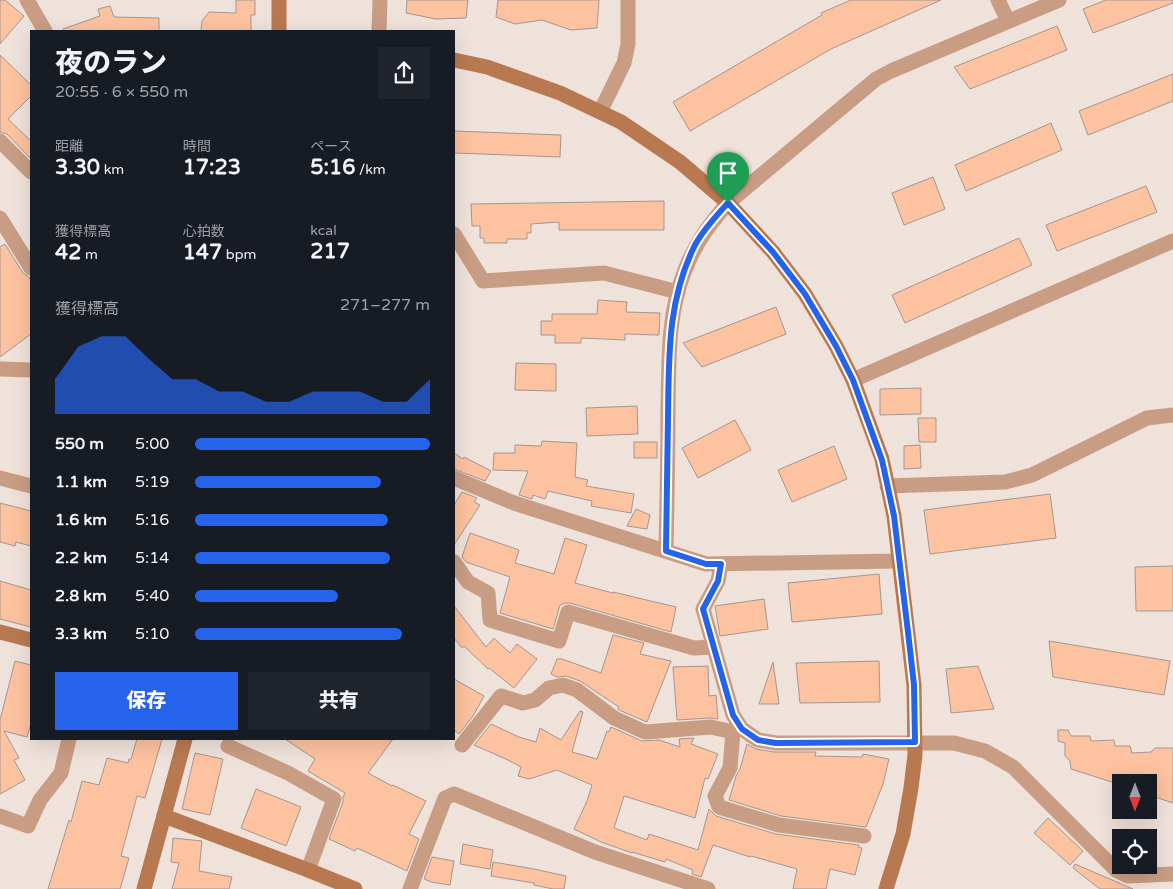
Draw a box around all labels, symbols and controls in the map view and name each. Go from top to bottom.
text: 夜のラン [55,46,167,80]
button: share [378,47,430,99]
text: 20:55 · 6 × 550 m [55,82,188,102]
text: 距離 [55,138,83,155]
text: 時間 [183,138,211,155]
text: ペース [310,138,352,155]
pin [707,152,749,203]
text: 3.30 [55,155,100,180]
text: 17:23 [183,155,241,180]
text: 5:16 [310,155,355,180]
icon: arrive [714,159,742,187]
text: km [100,161,124,178]
text: /km [355,161,386,178]
text: kcal [310,222,337,239]
text: 獲得標高 [55,223,111,240]
text: 心拍数 [183,223,225,240]
text: 217 [310,239,350,264]
text: 42 [55,240,81,265]
text: 147 [183,240,222,265]
text: m [81,246,98,263]
text: bpm [222,246,256,263]
text: 271–277 m [340,295,430,315]
text: 獲得標高 [55,299,119,319]
text: 550 m [55,434,104,454]
text: 5:00 [135,434,169,454]
text: 1.1 km [55,472,107,492]
text: 5:19 [135,472,169,492]
text: 1.6 km [55,510,107,530]
text: 5:16 [135,510,169,530]
text: 2.2 km [55,548,107,568]
text: 5:14 [135,548,169,568]
text: 2.8 km [55,586,107,606]
text: 5:40 [135,586,169,606]
text: 3.3 km [55,624,107,644]
text: 5:10 [135,624,169,644]
button: 保存 [55,672,238,730]
button: 共有 [248,672,430,730]
north arrow [1112,774,1158,819]
map controls [1112,774,1157,874]
button: locate [1112,829,1157,874]

